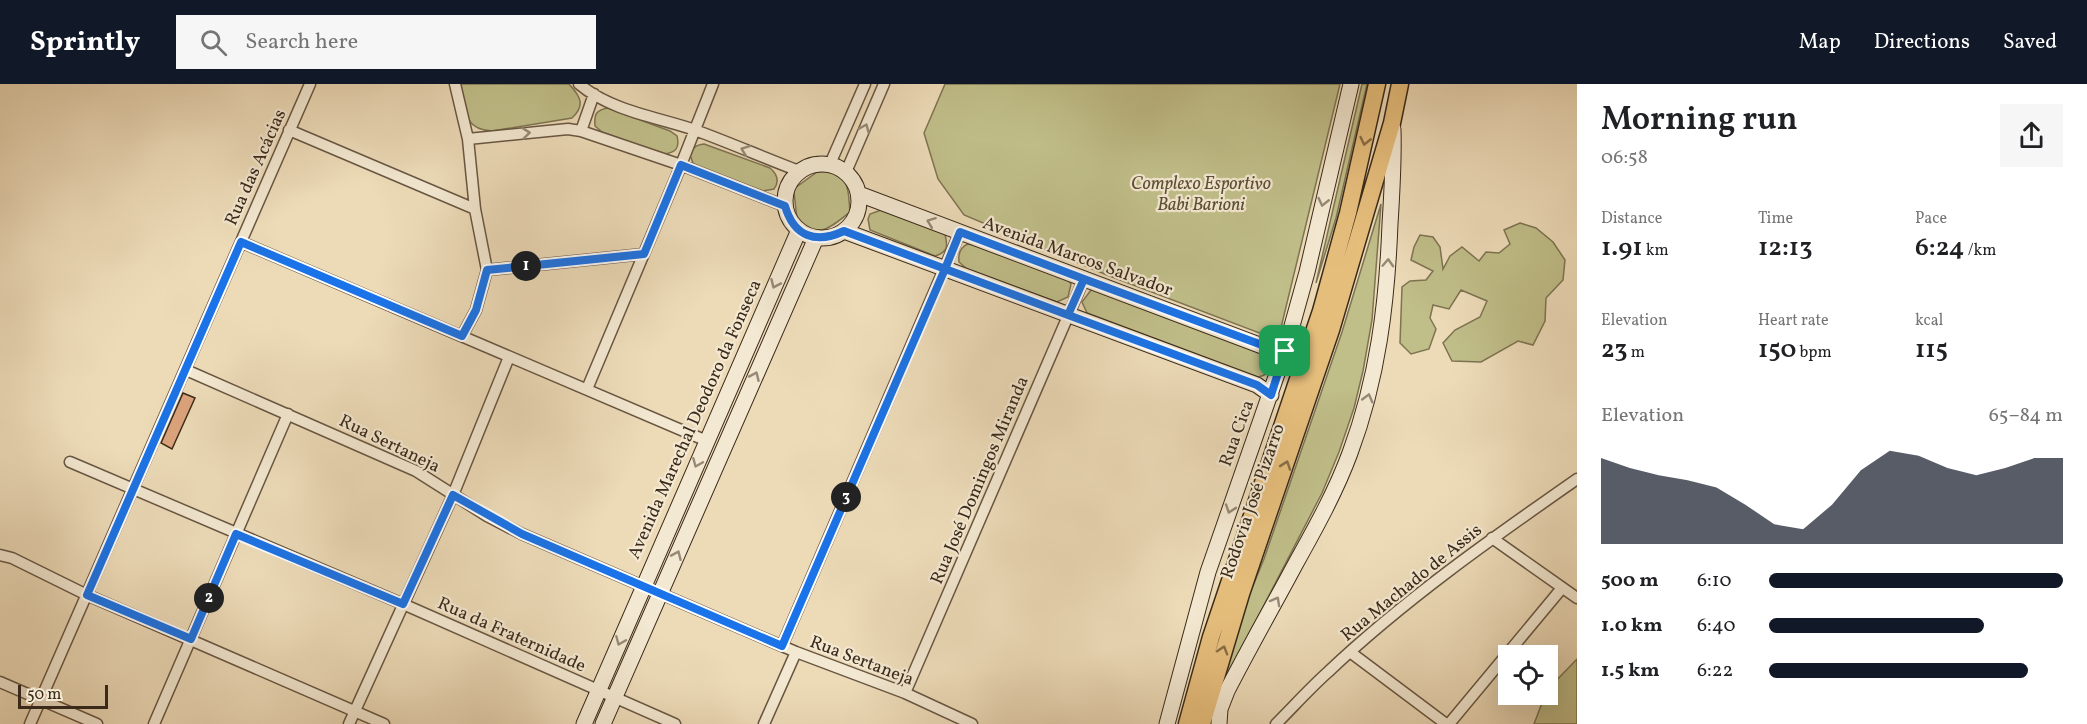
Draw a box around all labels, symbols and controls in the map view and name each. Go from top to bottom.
search box [176,15,596,69]
text: Sprintly [30,23,140,62]
icon: search [197,26,230,59]
text: Search here [245,27,358,58]
text: Map [1799,28,1841,57]
text: Directions [1874,28,1970,57]
text: Saved [2003,28,2057,57]
text: Morning run [1601,98,1798,144]
button: share [2000,104,2063,167]
street label: Rua das Acácias [220,105,293,230]
one-way arrow [858,123,870,134]
one-way arrow [522,127,531,140]
one-way arrow [1359,136,1372,146]
text: 06:58 [1601,144,1648,172]
one-way arrow [740,145,751,157]
park label: Complexo Esportivo Babi Barioni [1131,172,1271,218]
one-way arrow [1317,197,1330,207]
text: Distance [1601,208,1662,230]
text: Time [1758,208,1793,230]
text: Pace [1915,208,1947,230]
street label: Avenida Marcos Salvador [979,211,1176,304]
one-way arrow [926,216,937,229]
text: 1.91 [1601,230,1643,266]
text: 12:13 [1758,230,1812,266]
text: 6:24 [1915,230,1965,266]
text: km [1643,240,1669,262]
text: /km [1965,240,1996,262]
pin: 1 [511,251,541,281]
text: 1 [523,255,529,277]
one-way arrow [1382,259,1395,268]
street label: Avenida Marechal Deodoro da Fonseca [622,276,769,563]
one-way arrow [770,277,782,288]
text: Elevation [1601,310,1668,332]
text: Heart rate [1758,310,1829,332]
text: kcal [1915,310,1943,332]
pin [1259,325,1310,376]
text: 23 [1601,332,1627,368]
text: 150 [1758,332,1796,368]
text: 115 [1915,332,1948,368]
icon: arrive [1268,334,1301,367]
text: m [1627,342,1645,364]
text: bpm [1796,342,1832,364]
one-way arrow [748,372,760,383]
street label: Rua José Domingos Miranda [925,373,1036,588]
one-way arrow [1360,393,1373,403]
street label: Rua Cica [1214,397,1261,470]
text: Elevation [1601,402,1684,430]
text: 65–84 m [1989,402,2063,430]
street label: Rua Sertaneja [335,409,444,480]
street label: Rodovia José Pizarro [1215,421,1292,582]
one-way arrow [693,456,705,467]
one-way arrow [1278,460,1291,471]
pin: 3 [831,482,861,512]
text: 3 [842,486,850,508]
one-way arrow [1224,503,1237,514]
street label: Rua Machado de Assis [1336,518,1488,648]
one-way arrow [669,550,681,561]
text: 500 m [1601,567,1659,595]
text: 6:10 [1697,567,1732,595]
pin: 2 [194,583,224,613]
text: 2 [205,587,213,609]
street label: Rua da Fraternidade [433,591,589,679]
one-way arrow [1269,596,1280,607]
text: 1.0 km [1601,612,1663,640]
text: 6:40 [1697,612,1735,640]
street label: Rua Sertaneja [806,630,917,693]
one-way arrow [615,635,627,646]
one-way arrow [1216,645,1228,656]
map controls [1498,645,1558,705]
button: locate [1498,645,1558,705]
text: 1.5 km [1601,657,1660,685]
text: 6:22 [1697,657,1733,685]
scale bar [18,682,108,710]
text: 50 m [27,684,61,706]

